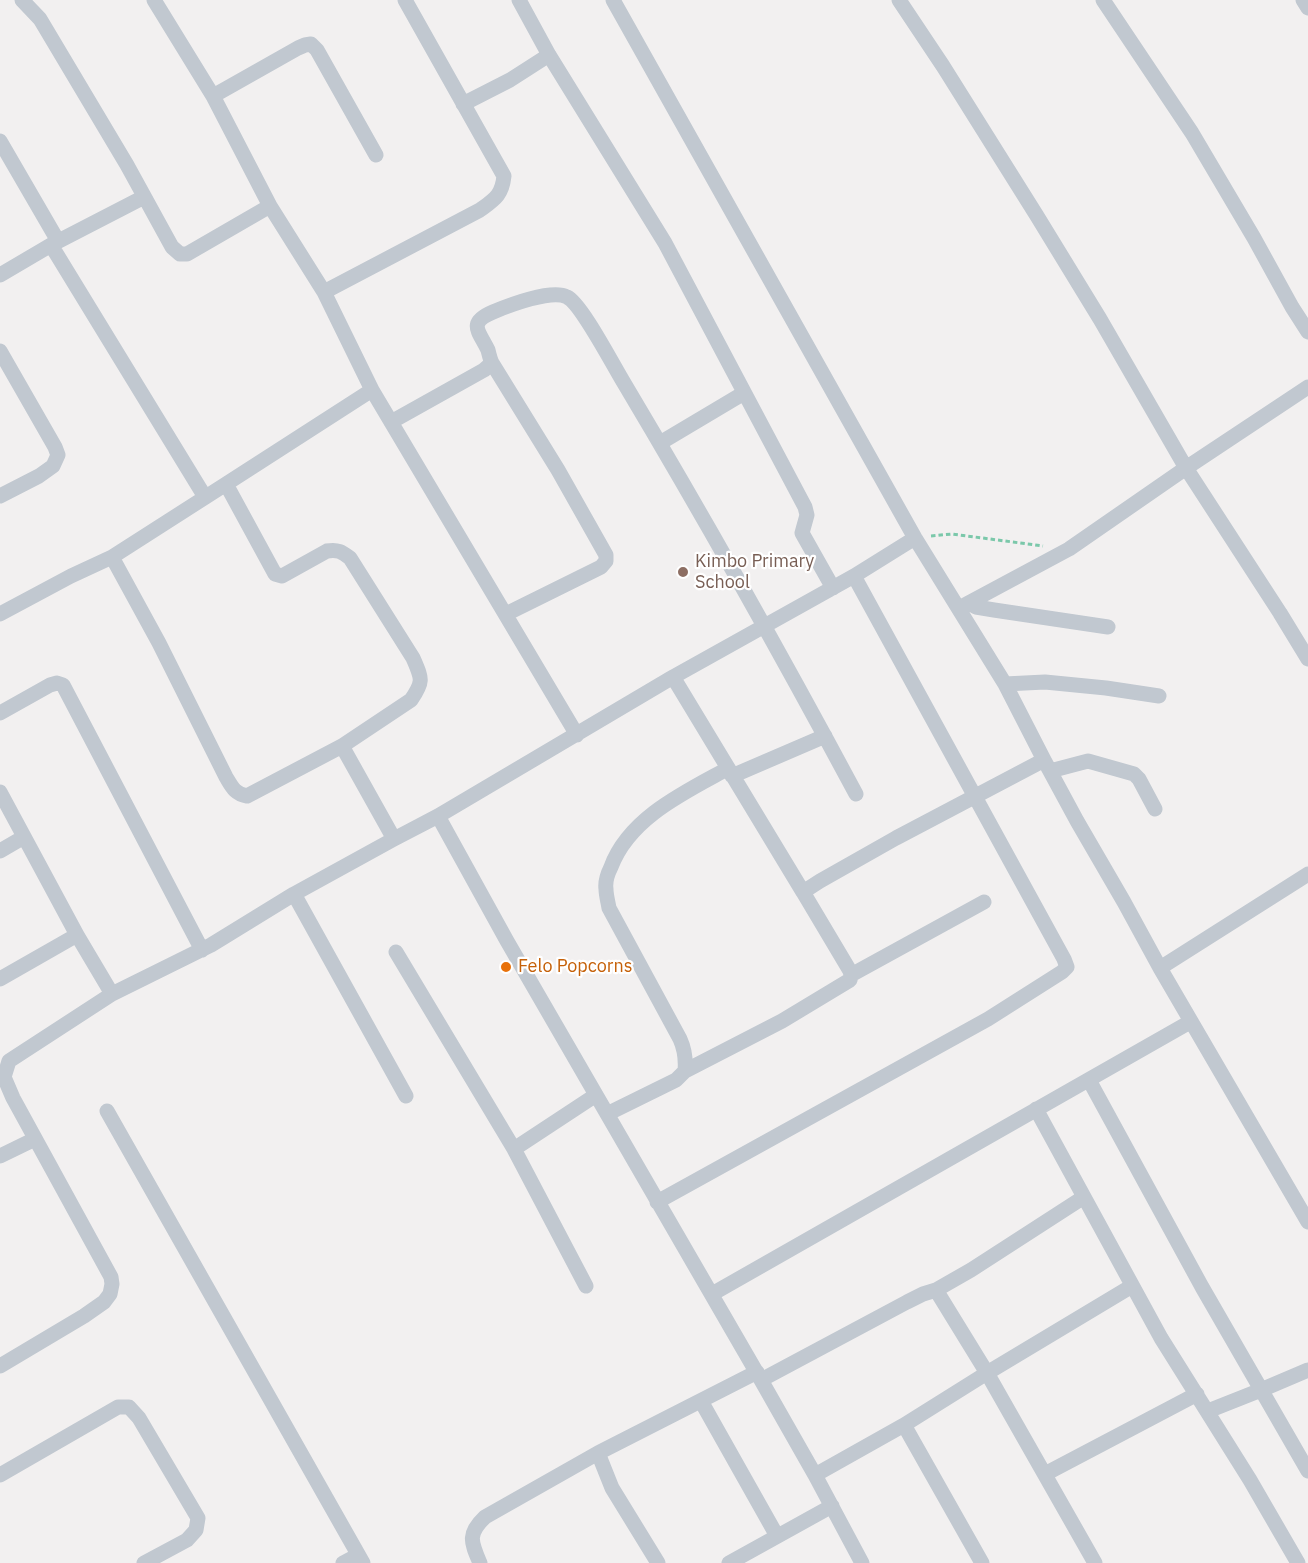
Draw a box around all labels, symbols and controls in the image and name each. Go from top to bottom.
place label: Kimbo Primary School [695,551,814,594]
marker: Kimbo Primary School [676,565,690,579]
place label: Felo Popcorns [518,956,632,978]
marker: Felo Popcorns [499,960,513,974]

